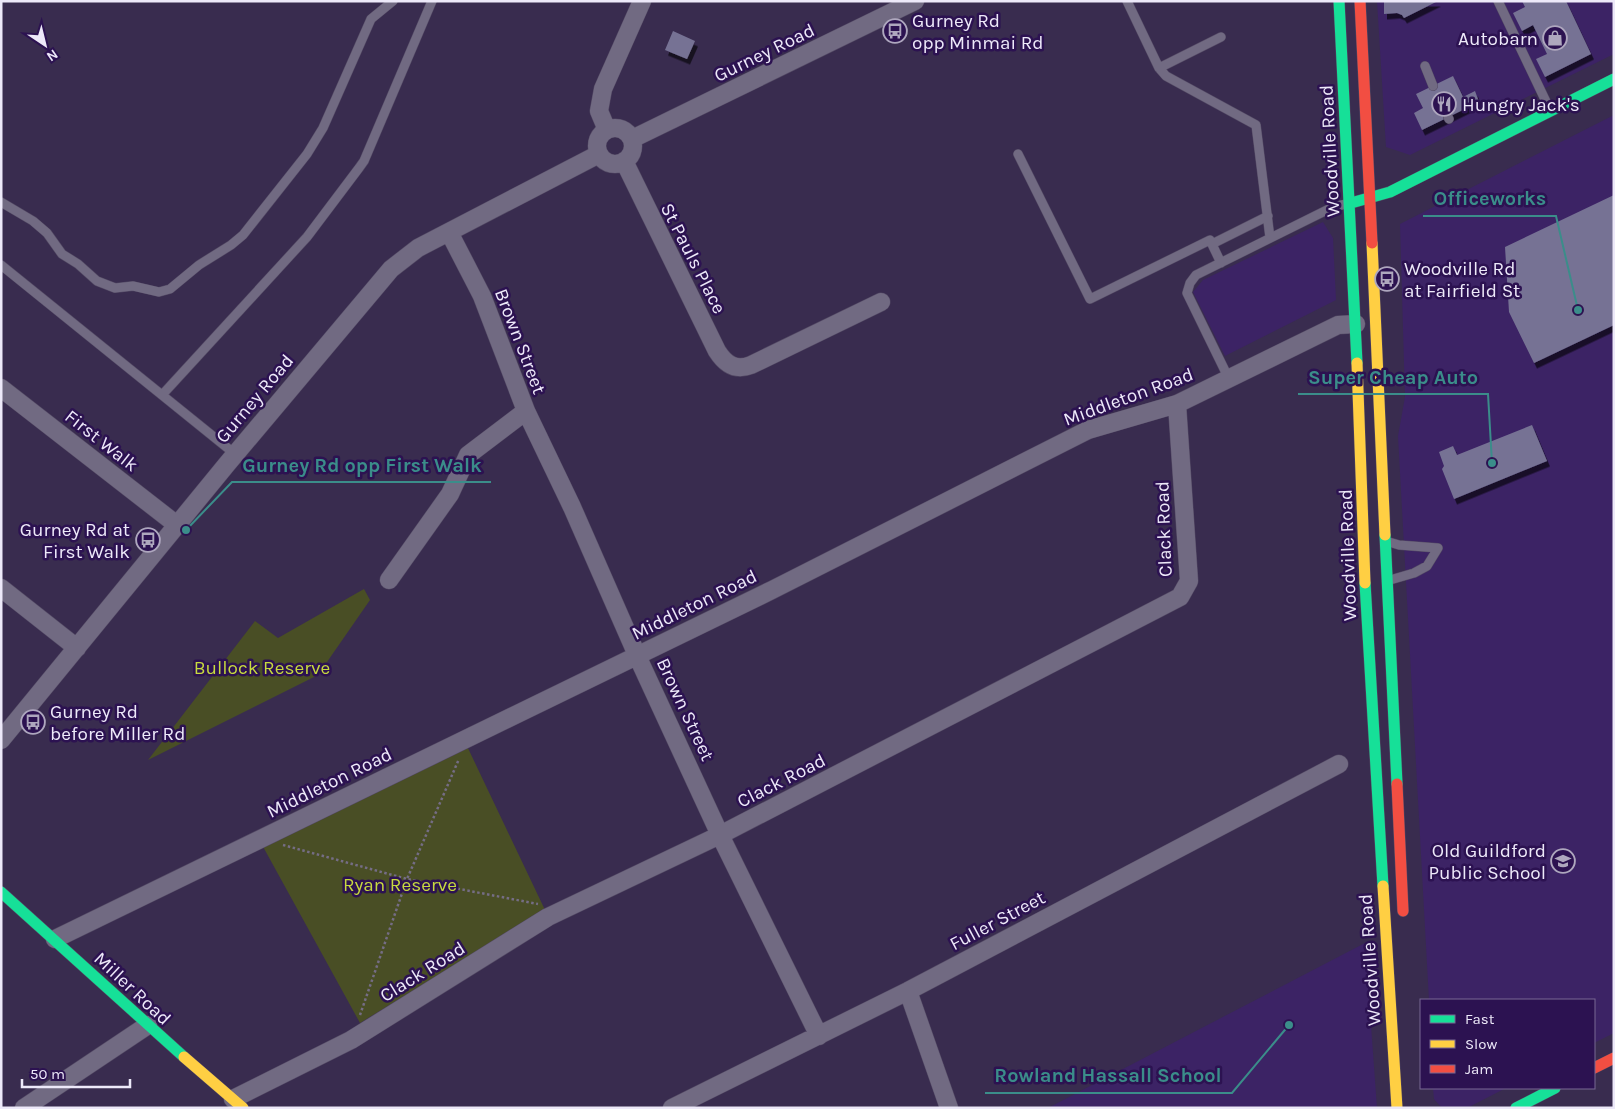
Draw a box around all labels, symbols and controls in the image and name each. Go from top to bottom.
place label: Gurney Rd opp Minmai Rd [912,10,1044,54]
bus stop icon: Gurney Rd opp Minmai Rd [882,18,908,44]
street label: Gurney Road [711,19,818,87]
north arrow [20,20,70,70]
shop icon: Autobarn [1542,25,1568,51]
place label: Autobarn [1458,28,1538,50]
text: N [43,45,61,65]
street label: Woodville Road [1316,84,1344,218]
restaurant icon: Hungry Jack's [1431,91,1457,117]
place label: Hungry Jack's [1462,94,1580,116]
callout: Officeworks [1423,181,1556,216]
text: Officeworks [1434,187,1546,210]
street label: St Pauls Place [656,199,730,317]
place label: Woodville Rd at Fairfield St [1404,258,1520,302]
bus stop icon: Woodville Rd at Fairfield St [1374,266,1400,292]
street label: Brown Street [490,286,550,397]
street label: Gurney Road [211,350,298,447]
callout: Super Cheap Auto [1298,359,1488,394]
street label: Middleton Road [1060,363,1196,431]
text: Super Cheap Auto [1308,366,1478,389]
street label: First Walk [60,405,143,476]
callout: Gurney Rd opp First Walk [232,447,491,482]
text: Gurney Rd opp First Walk [242,454,482,477]
street label: Clack Road [1151,481,1177,577]
street label: Woodville Road [1335,488,1361,621]
place label: Gurney Rd at First Walk [20,519,130,563]
bus stop icon: Gurney Rd at First Walk [135,527,161,553]
street label: Middleton Road [628,565,761,645]
street label: Brown Street [652,654,719,764]
park label: Bullock Reserve [194,657,330,679]
place label: Gurney Rd before Miller Rd [50,701,185,745]
bus stop icon: Gurney Rd before Miller Rd [20,709,46,735]
street label: Middleton Road [263,743,396,823]
street label: Clack Road [734,749,829,813]
place label: Old Guildford Public School [1429,840,1546,884]
school or university icon: Old Guildford Public School [1550,848,1576,874]
park label: Ryan Reserve [343,874,457,896]
street label: Fuller Street [946,887,1049,955]
street label: Woodville Road [1354,893,1386,1027]
street label: Clack Road [376,937,469,1007]
street label: Miller Road [89,948,175,1030]
legend [1420,999,1595,1089]
text: Fast [1465,1010,1495,1028]
text: Slow [1465,1035,1497,1053]
scale bar [22,1056,130,1088]
callout: Rowland Hassall School [985,1058,1232,1093]
text: Jam [1465,1060,1493,1078]
text: Rowland Hassall School [994,1064,1222,1087]
text: 50 m [30,1065,65,1083]

